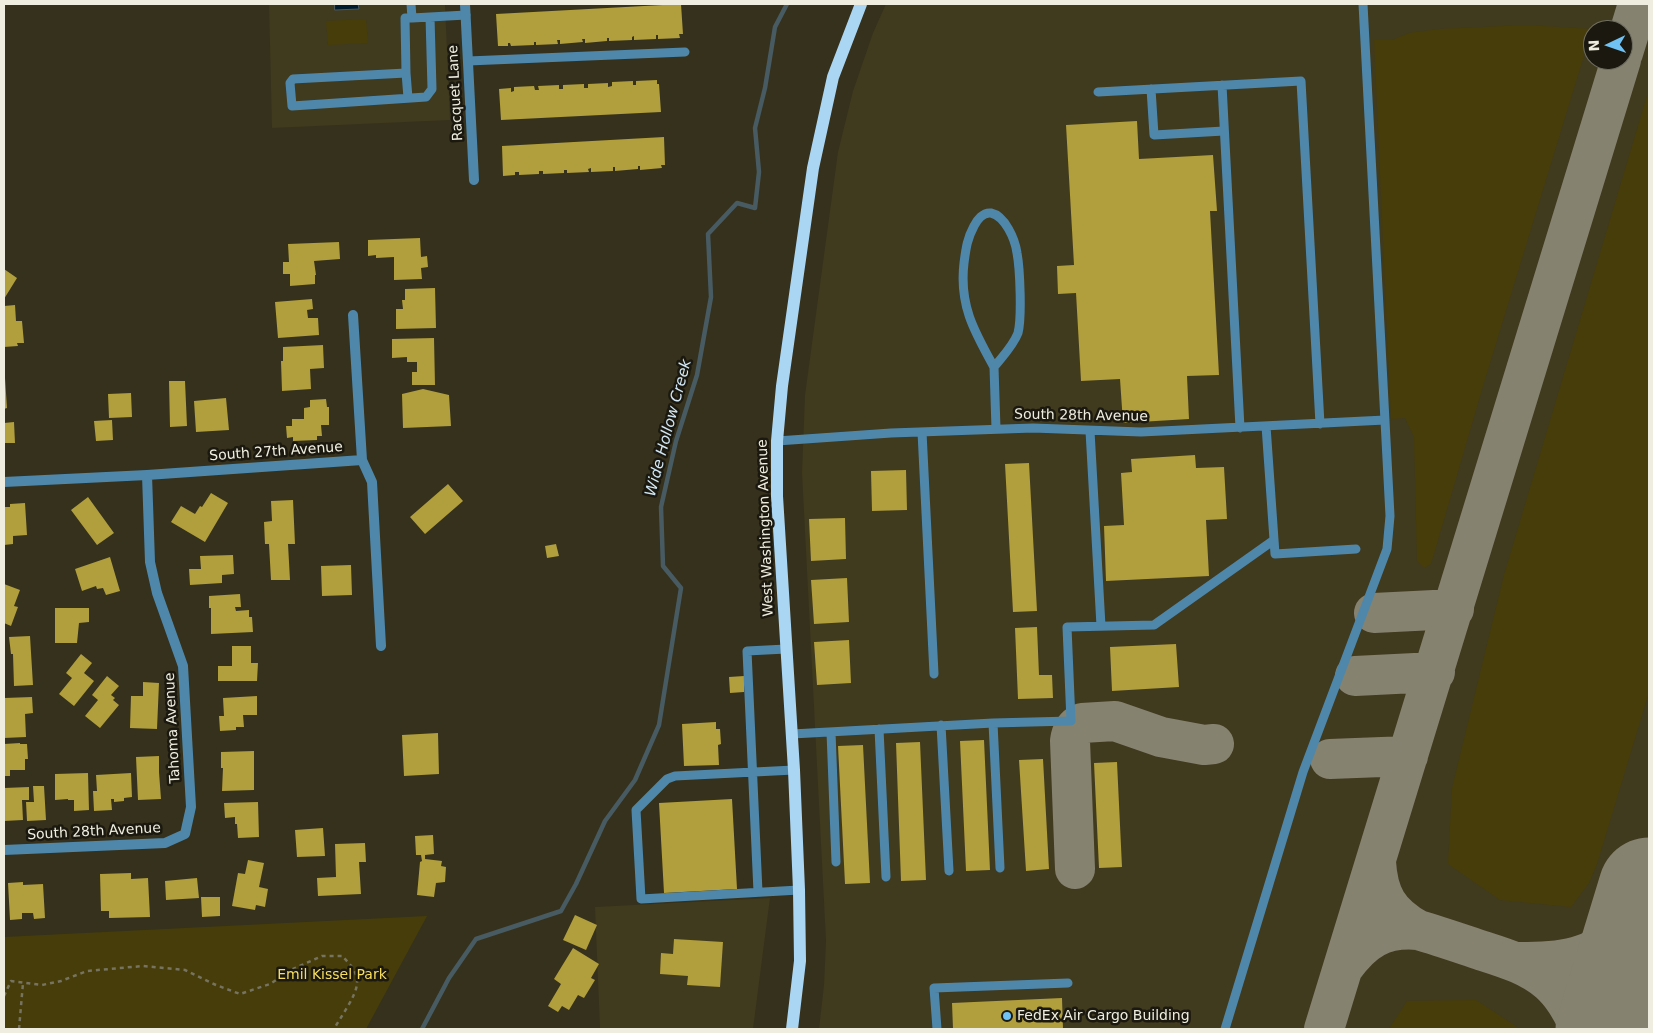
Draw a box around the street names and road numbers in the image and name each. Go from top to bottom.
street label: Racquet Lane [445,45,467,141]
street label: South 28th Avenue [1014,406,1148,426]
street label: South 27th Avenue [209,439,343,465]
street label: West Washington Avenue [755,439,777,617]
street label: Tahoma Avenue [162,672,184,784]
street label: South 28th Avenue [27,820,161,844]

